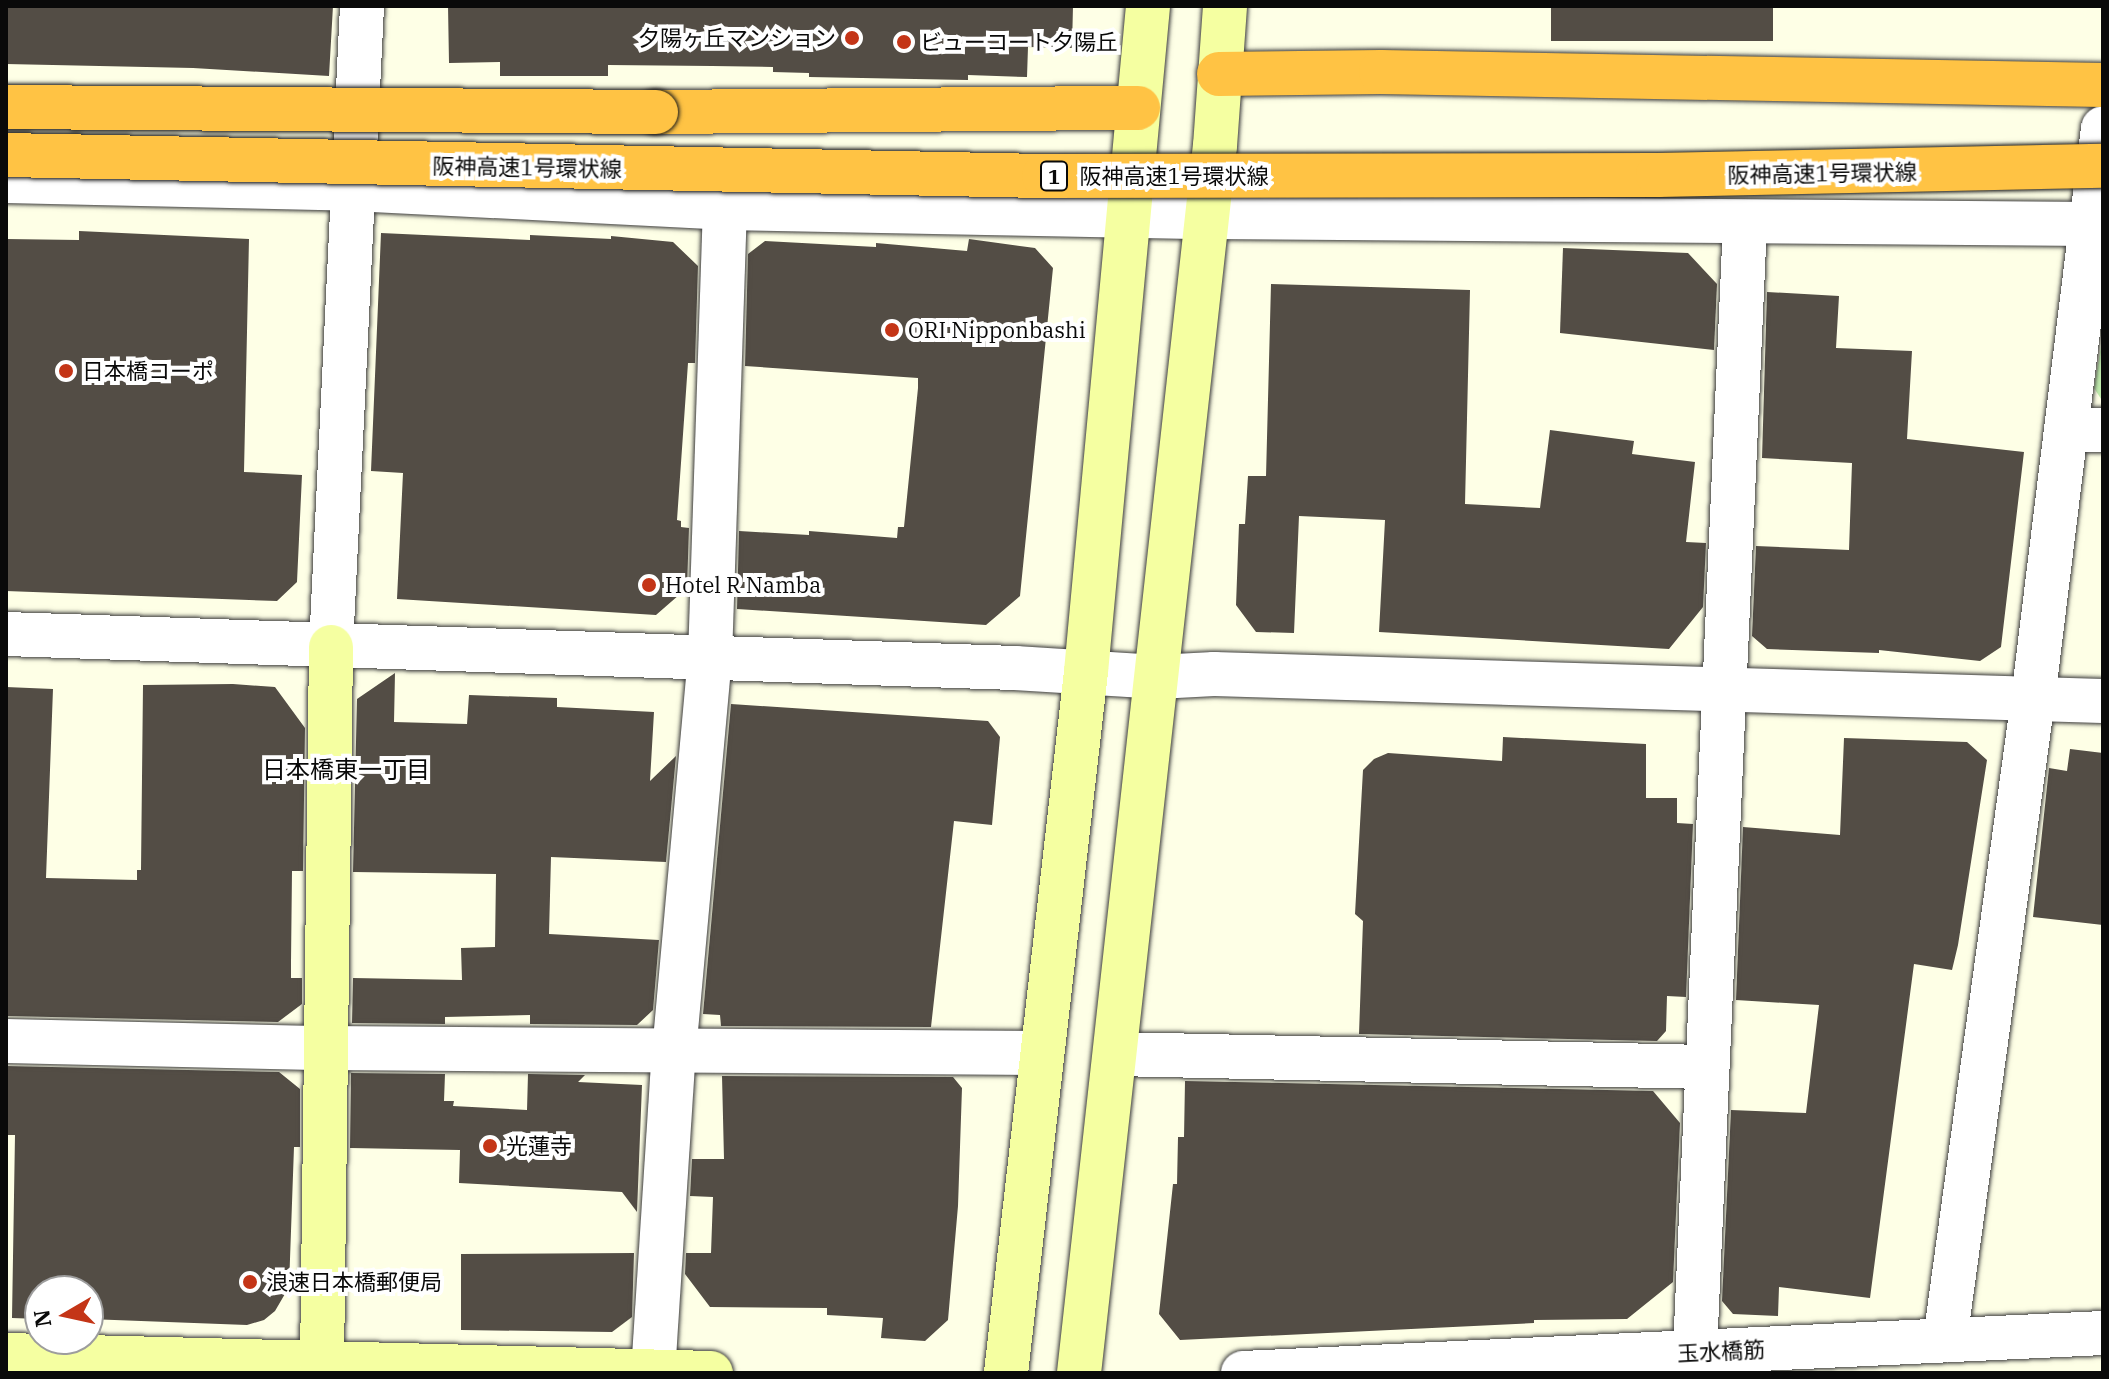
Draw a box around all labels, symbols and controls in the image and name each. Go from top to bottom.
place label: 夕陽ヶ丘マンション [638,25,836,51]
marker: 夕陽ヶ丘マンション [843,29,861,47]
place label: ビューコート夕陽丘 [920,29,1118,55]
marker: ビューコート夕陽丘 [895,33,913,51]
street label: 阪神高速1号環状線 [432,152,622,182]
street label: 阪神高速1号環状線 [1727,158,1917,188]
road number: 1 [1040,160,1068,192]
street label: 阪神高速1号環状線 [1079,163,1269,189]
place label: ORI Nipponbashi [908,317,1086,343]
marker: ORI Nipponbashi [883,321,901,339]
place label: 日本橋コーポ [82,358,214,384]
marker: 日本橋コーポ [57,362,75,380]
place label: Hotel R Namba [665,572,821,598]
marker: Hotel R Namba [640,576,658,594]
district label: 日本橋東一丁目 [262,756,430,784]
place label: 光蓮寺 [506,1133,572,1159]
marker: 光蓮寺 [481,1137,499,1155]
place label: 浪速日本橋郵便局 [266,1269,442,1295]
marker: 浪速日本橋郵便局 [241,1273,259,1291]
north arrow [24,1275,104,1355]
text: N [26,1308,57,1329]
street label: 玉水橋筋 [1676,1336,1766,1366]

